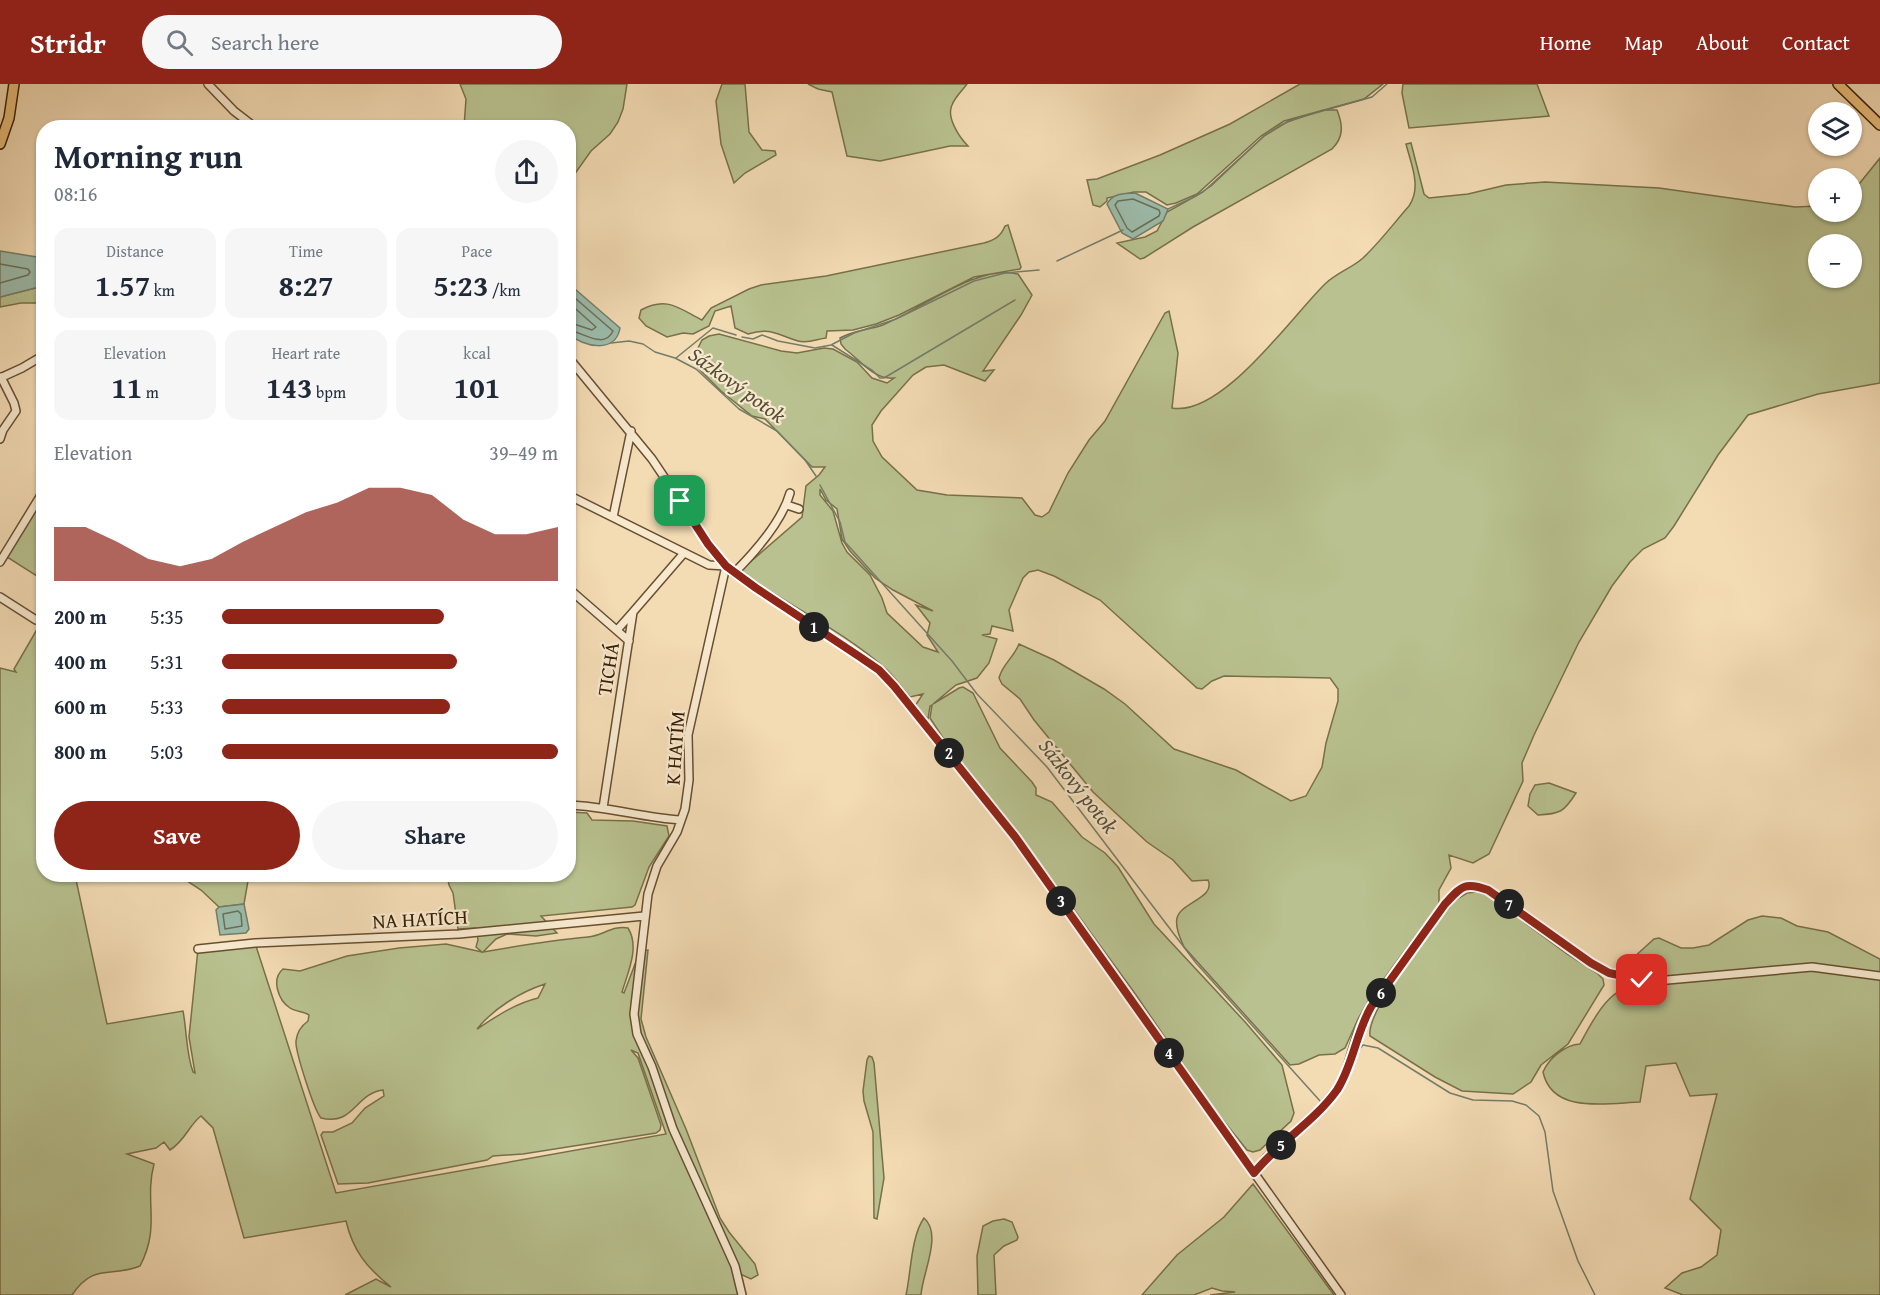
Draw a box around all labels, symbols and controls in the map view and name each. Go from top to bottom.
search box [142,15,562,69]
text: Stridr [30,22,106,63]
icon: search [163,26,196,59]
text: Search here [211,26,319,58]
text: Home [1540,27,1591,58]
text: Map [1624,27,1663,58]
text: About [1696,27,1749,58]
text: Contact [1782,27,1850,58]
map controls [1808,102,1862,288]
button: layers [1808,102,1862,156]
text: Morning run [54,132,243,180]
button: share [495,140,558,203]
button: + [1808,168,1862,222]
text: 08:16 [54,179,97,208]
button: − [1808,234,1862,288]
text: Distance [106,239,164,263]
text: Time [289,239,323,263]
text: Pace [462,239,492,263]
text: 1.57 [95,263,150,307]
text: 8:27 [278,263,334,307]
text: 5:23 [433,263,488,307]
text: km [150,278,175,302]
text: /km [488,278,521,302]
water label: Sázkový potok [682,339,793,431]
text: Elevation [104,341,166,365]
text: Heart rate [272,341,340,365]
text: kcal [463,341,491,365]
text: 11 [111,365,142,409]
text: 143 [266,365,313,409]
text: 101 [454,365,500,409]
text: m [142,380,159,404]
text: bpm [313,380,346,404]
text: Elevation [54,438,132,467]
text: 39–49 m [489,438,558,467]
pin [654,475,705,526]
icon: arrive [663,484,696,517]
text: 200 m [54,602,107,631]
text: 5:35 [150,602,184,631]
pin: 1 [799,612,829,642]
text: 1 [810,615,818,639]
street label: TICHÁ [589,640,626,698]
text: 400 m [54,647,107,676]
text: 5:31 [150,647,184,676]
text: 600 m [54,692,107,721]
text: 5:33 [150,692,184,721]
street label: K HATÍM [657,710,692,786]
water label: Sázkový potok [1031,732,1126,840]
text: 800 m [54,737,107,766]
text: 5:03 [150,737,184,766]
pin: 2 [934,738,964,768]
text: 2 [945,741,953,765]
button: Save [54,801,300,870]
button: Share [312,801,558,870]
pin: 3 [1046,886,1076,916]
text: 3 [1057,889,1065,913]
pin: 7 [1494,889,1524,919]
text: 7 [1505,892,1513,916]
street label: NA HATÍCH [372,902,468,935]
pin [1616,954,1667,1005]
icon: check [1625,963,1658,996]
pin: 6 [1366,978,1396,1008]
text: 6 [1377,981,1385,1005]
pin: 4 [1154,1038,1184,1068]
text: 4 [1165,1041,1173,1065]
pin: 5 [1266,1130,1296,1160]
text: 5 [1277,1133,1285,1157]

